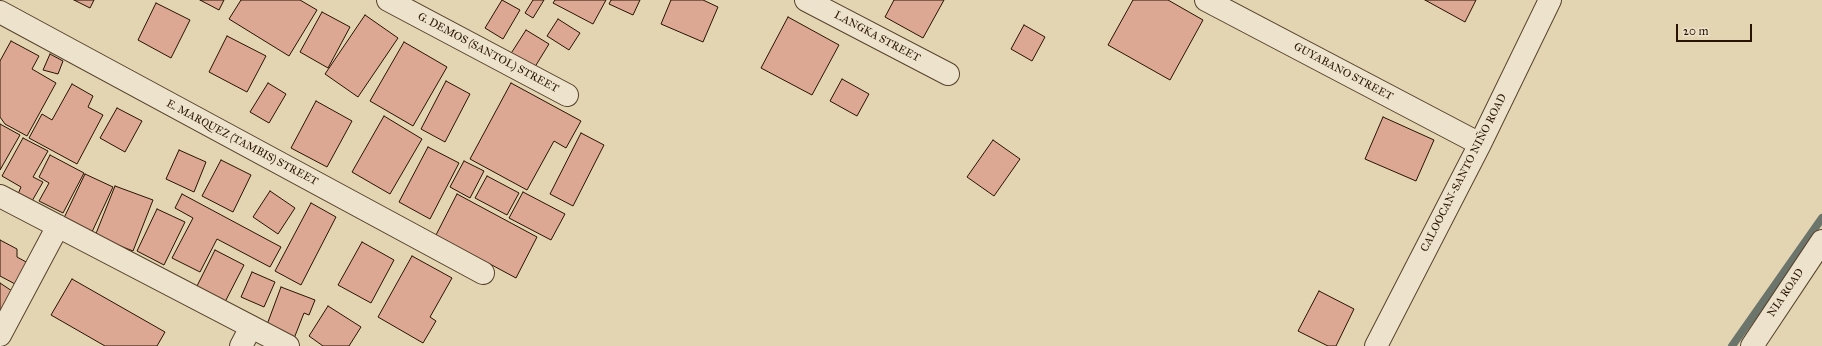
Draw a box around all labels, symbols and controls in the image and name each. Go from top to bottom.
street label: LANGKA STREET [832,9,922,65]
street label: G. DEMOS (SANTOL) STREET [415,10,561,96]
scale bar [1678,16,1754,42]
text: 20 m [1683,24,1709,38]
street label: GUYABANO STREET [1291,40,1395,104]
street label: CALOOCAN-SANTO NIÑO ROAD [1418,92,1510,254]
street label: E. MARQUEZ (TAMBIS) STREET [164,97,320,189]
street label: NIA ROAD [1765,266,1807,320]

